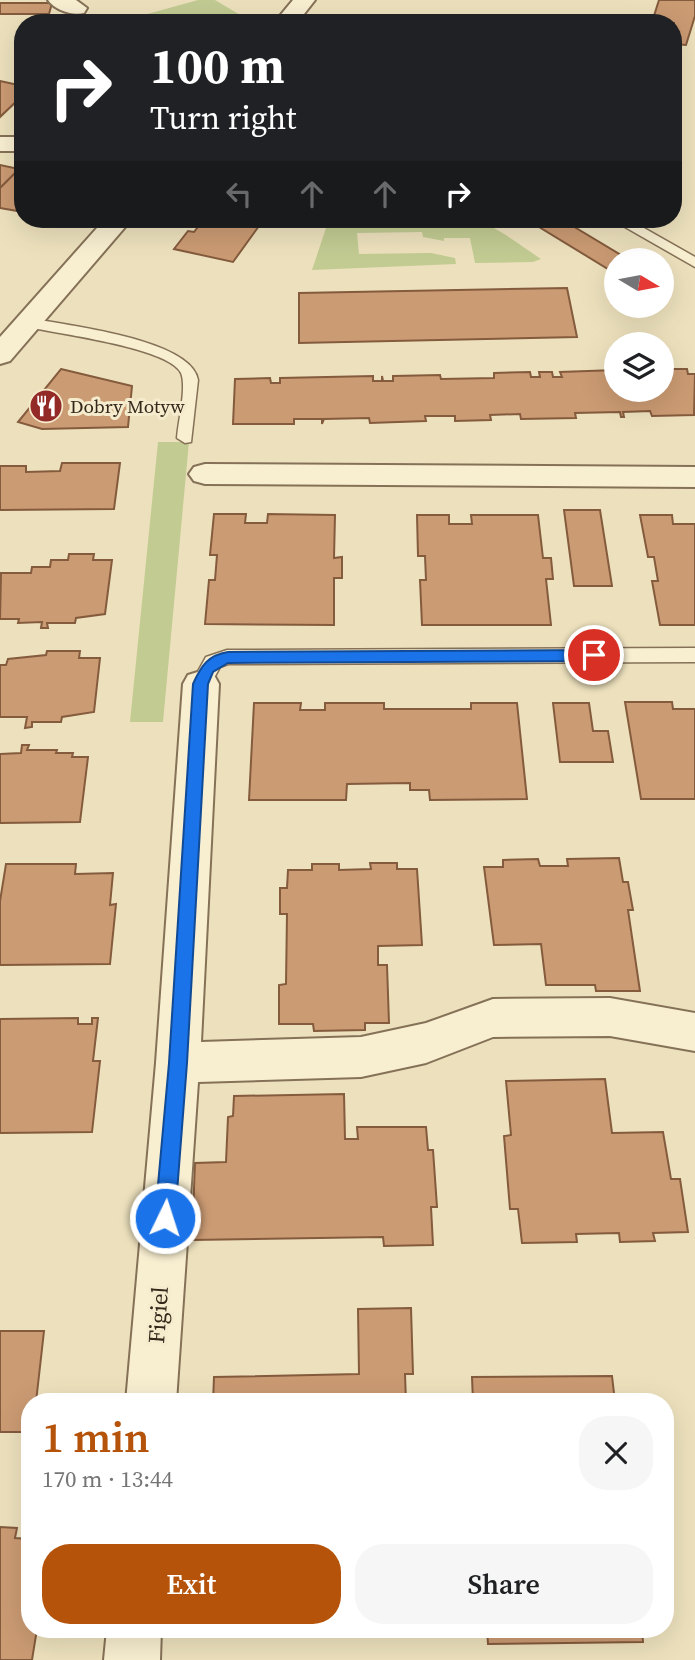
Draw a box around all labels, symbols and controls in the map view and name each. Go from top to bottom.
text: 100 m [150,32,285,99]
icon: right [35,42,126,133]
text: Turn right [150,96,296,140]
icon: left [220,175,258,213]
icon: ahead [293,175,331,213]
icon: ahead [366,175,404,213]
icon: right [439,175,477,213]
north arrow [604,248,674,318]
map controls [604,248,674,402]
button: layers [604,332,674,402]
restaurant icon: Dobry Motyw [27,387,65,425]
place label: Dobry Motyw [70,393,185,419]
pin [564,625,624,685]
icon: arrive [575,636,613,674]
position arrow [128,1181,202,1255]
street label: Figiel [140,1285,176,1345]
text: 1 min [42,1408,150,1466]
button: close [579,1416,653,1490]
text: 170 m · 13:44 [42,1463,173,1495]
button: Exit [42,1544,341,1624]
button: Share [355,1544,653,1624]

